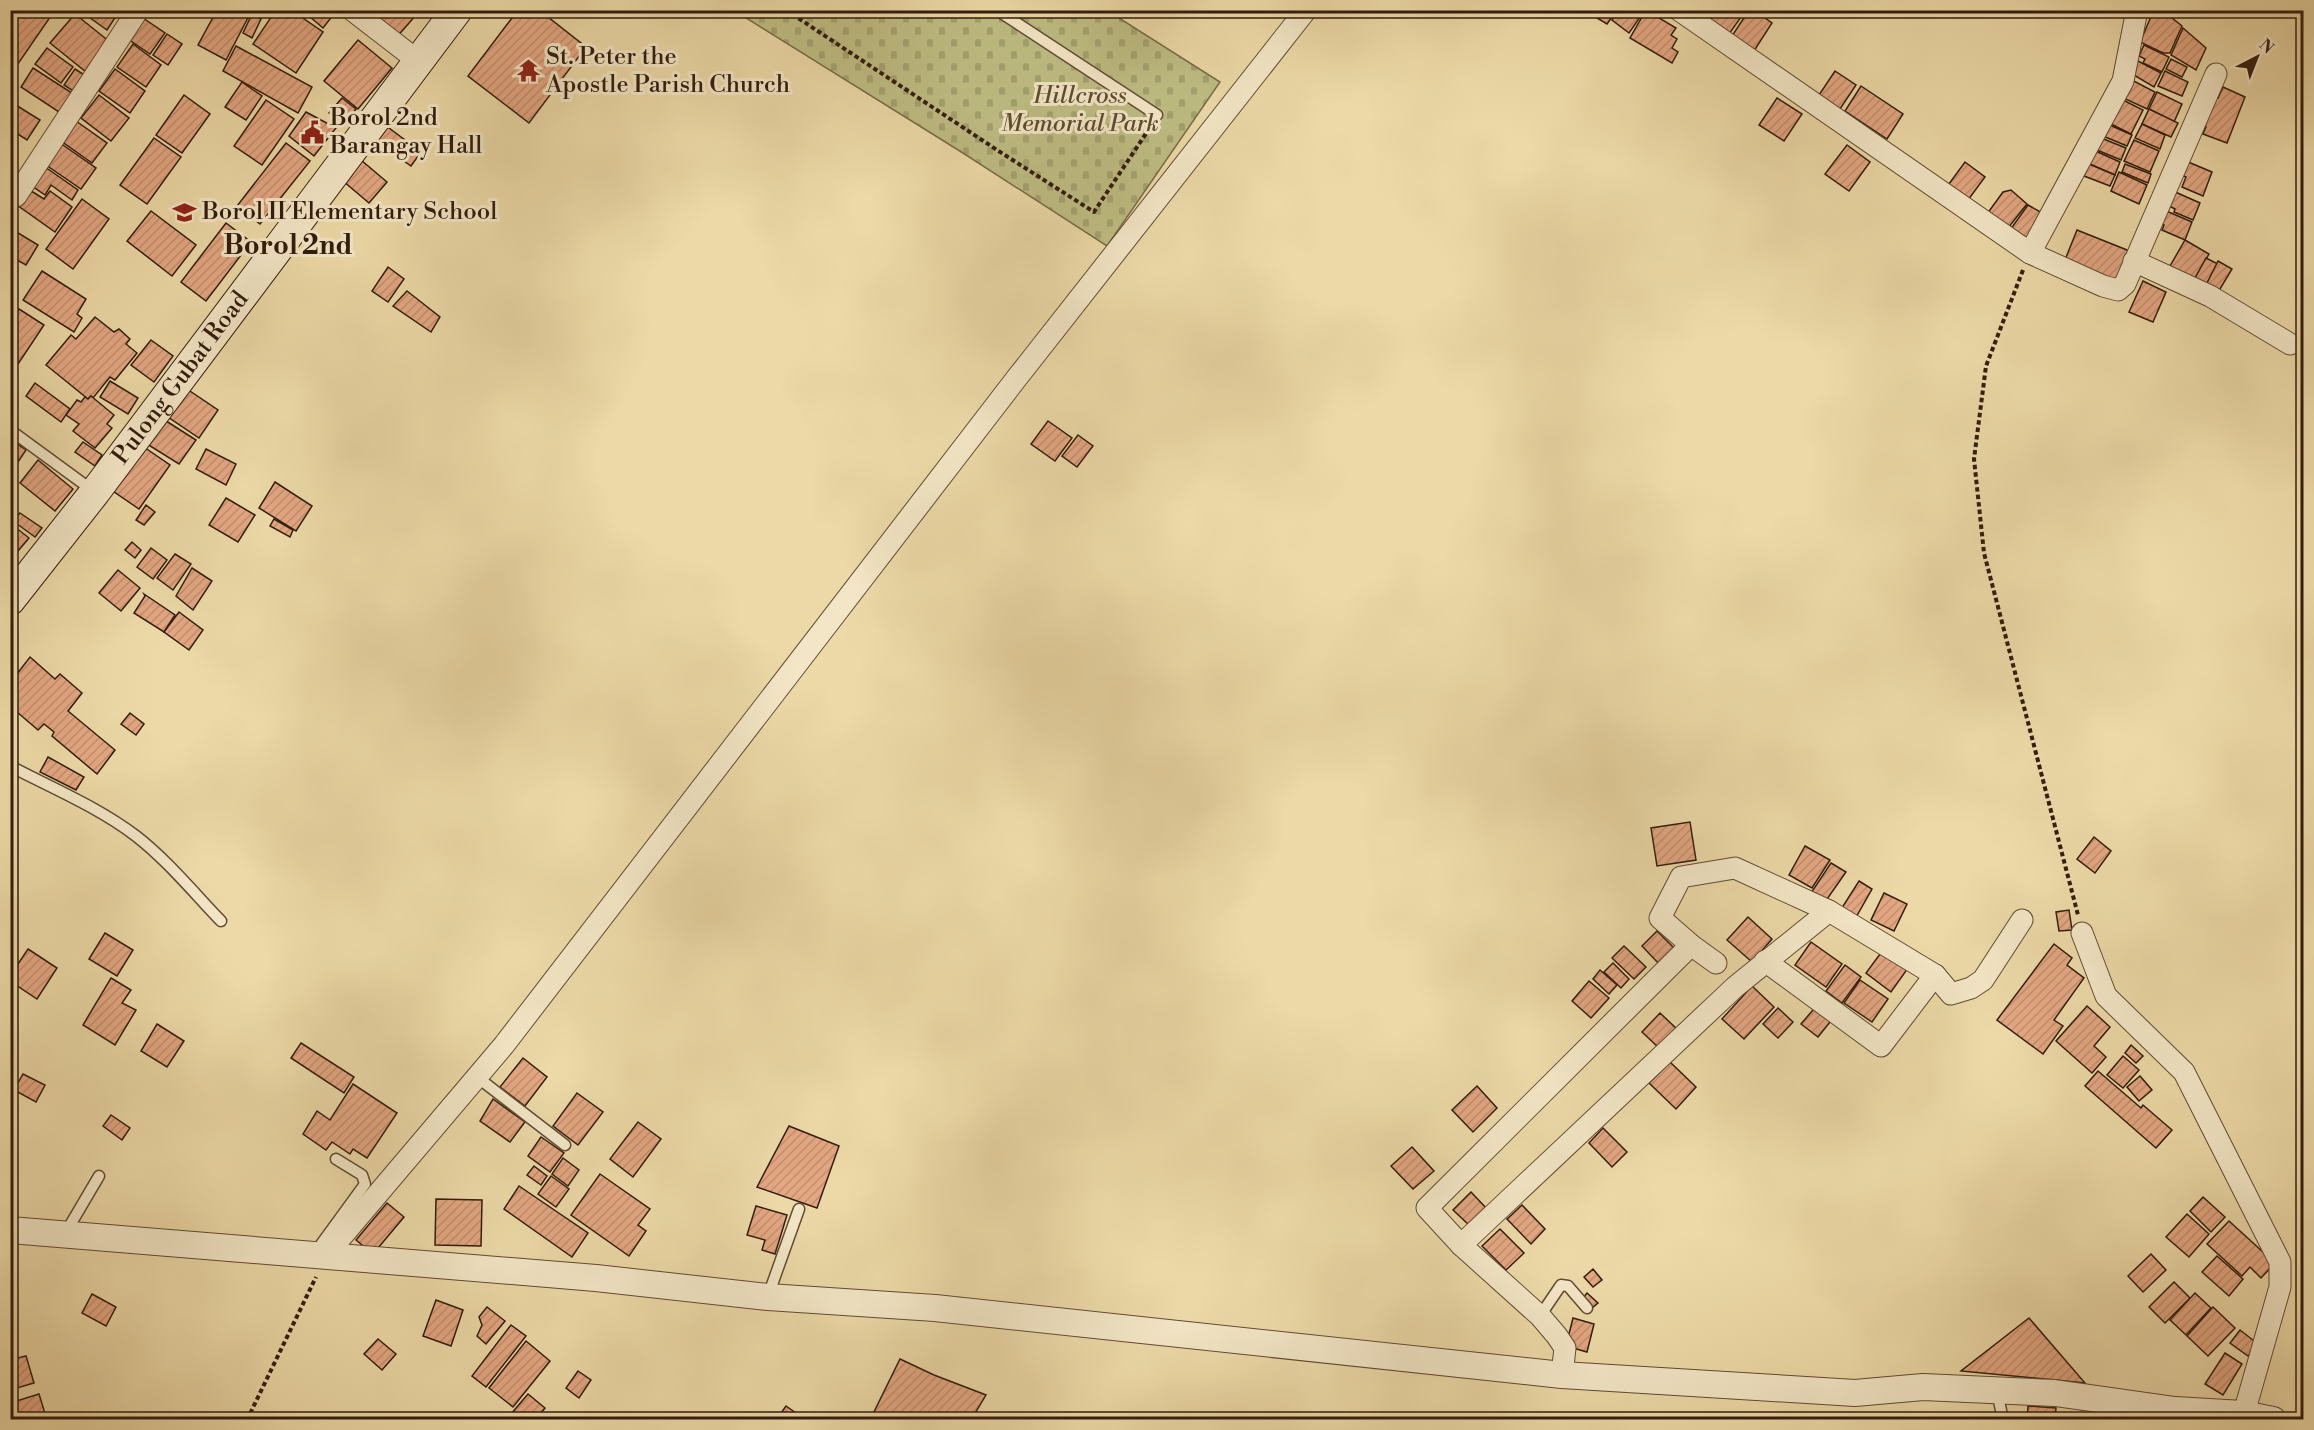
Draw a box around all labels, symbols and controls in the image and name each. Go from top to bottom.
north arrow [2227,27,2287,87]
text: N [2255,35,2278,58]
place label: St. Peter the Apostle Parish Church [545,42,790,100]
temple icon: St. Peter the Apostle Parish Church [515,58,541,84]
park label: Hillcross Memorial Park [1001,81,1159,139]
place label: Borol 2nd Barangay Hall [329,103,482,161]
public building icon: Borol 2nd Barangay Hall [299,119,325,145]
place label: Borol II Elementary School [201,197,497,227]
school or university icon: Borol II Elementary School [171,199,197,225]
district label: Borol 2nd [223,229,353,263]
street label: Pulong Gubat Road [106,285,256,471]

